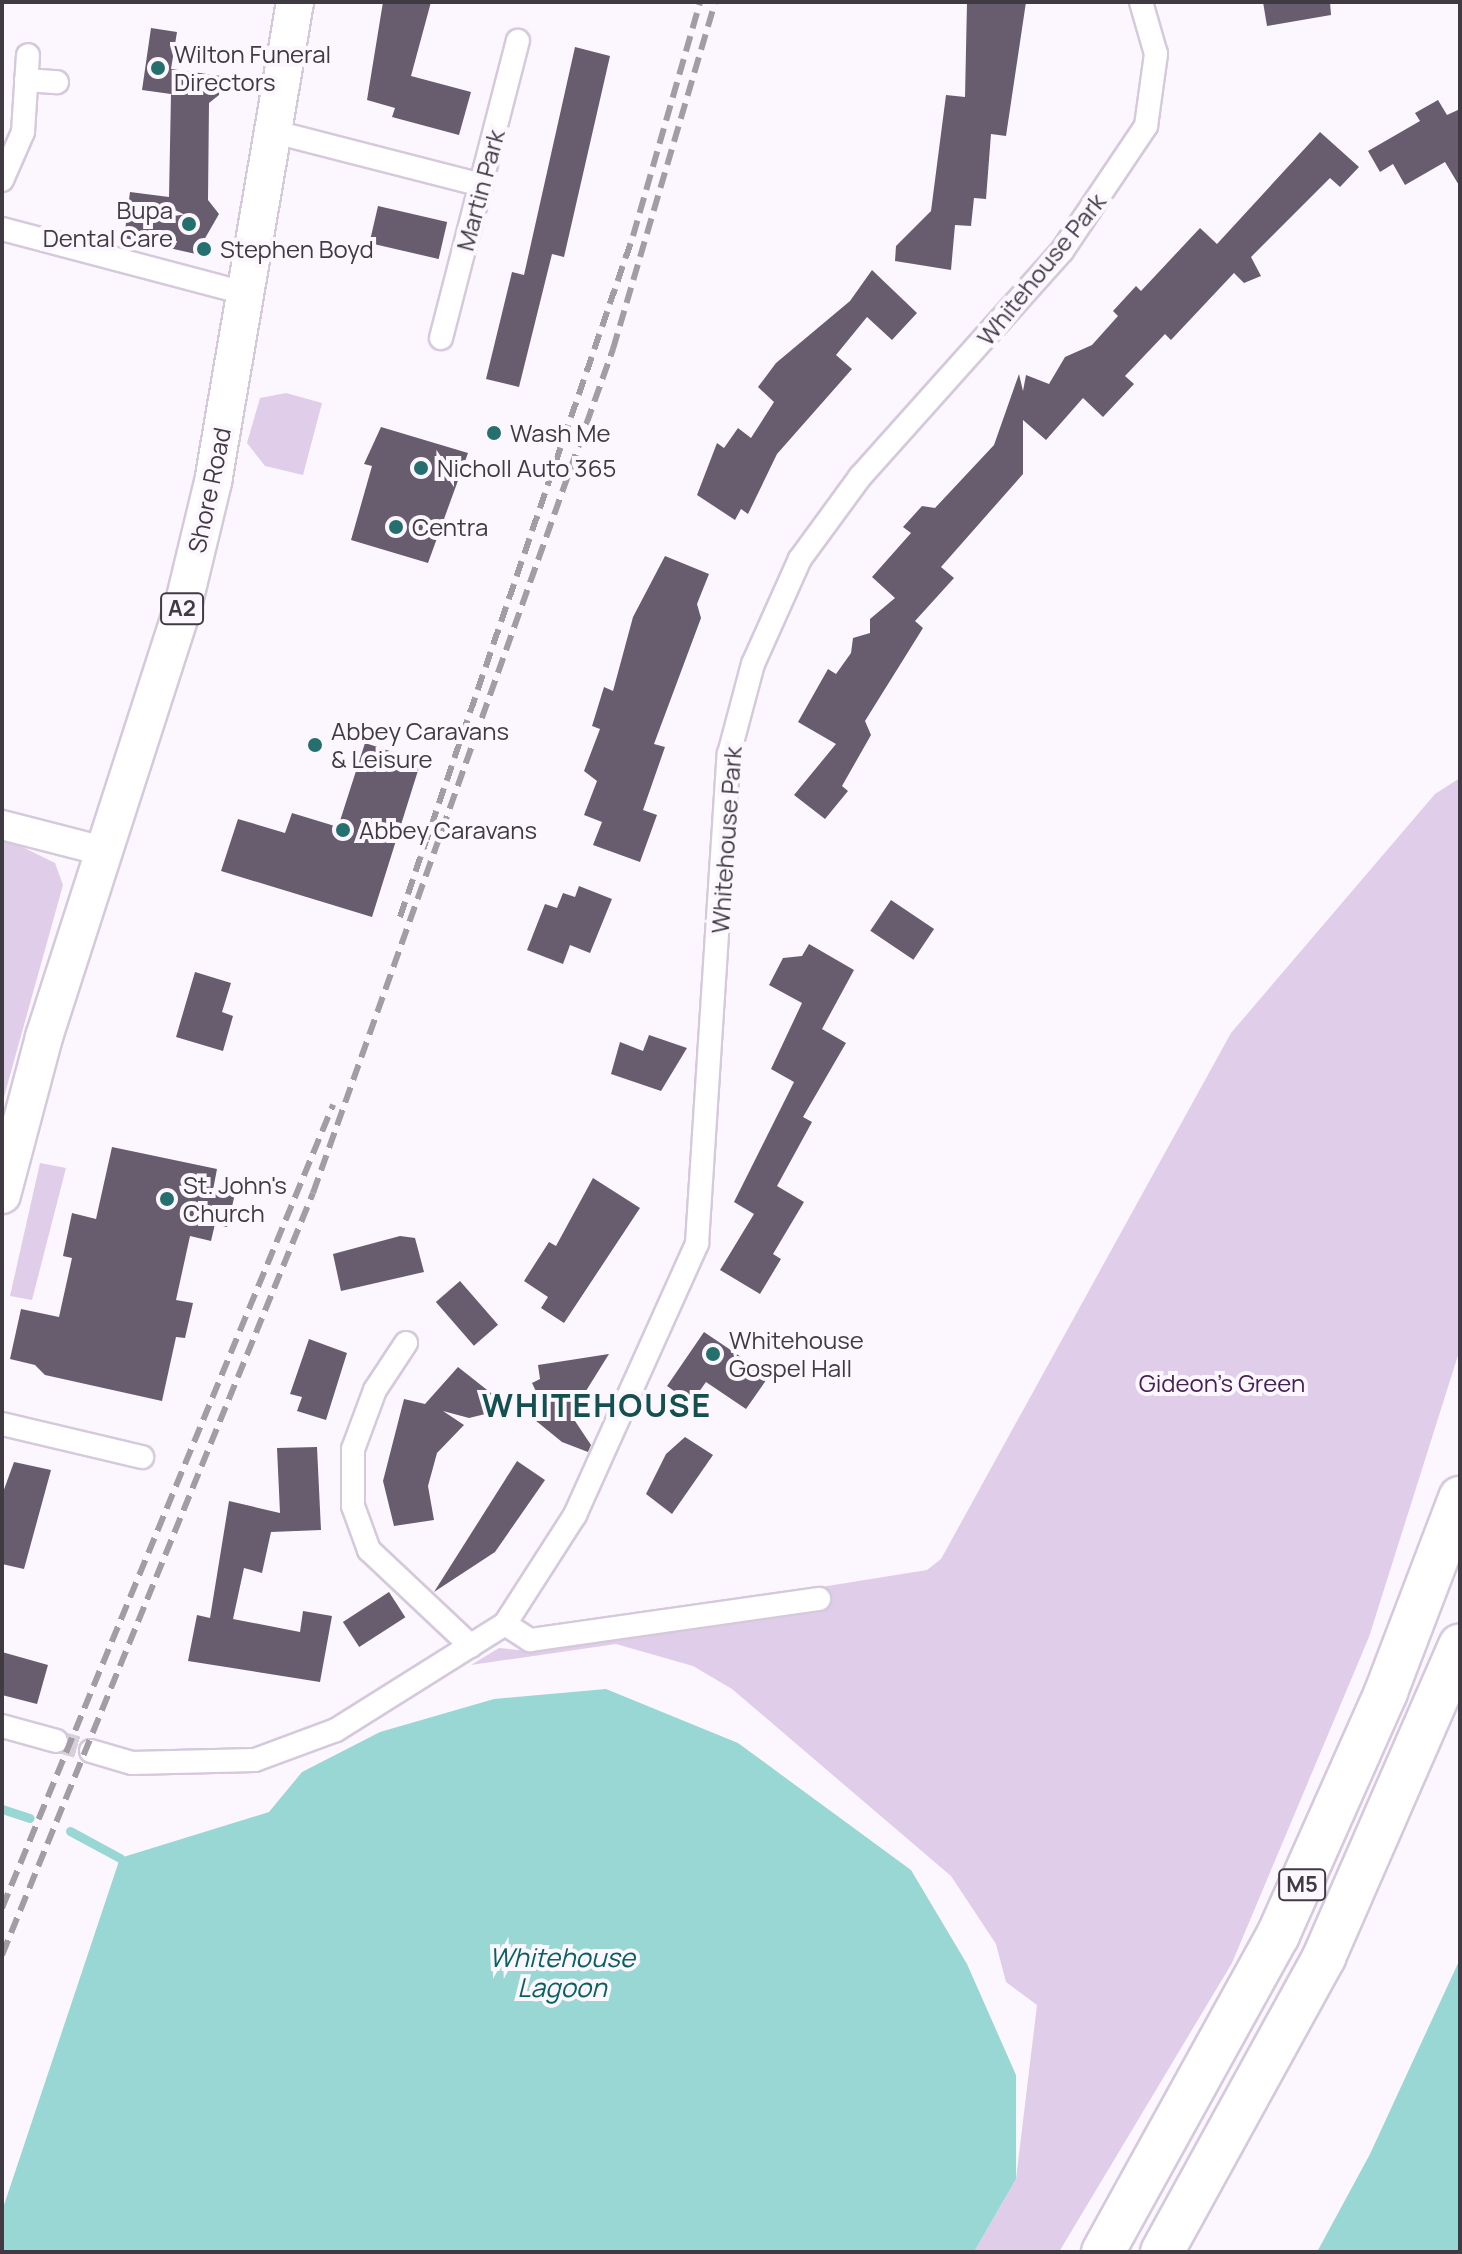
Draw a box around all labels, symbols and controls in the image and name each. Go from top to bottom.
place label: Wilton Funeral Directors [174,40,331,96]
marker: Wilton Funeral Directors [149,59,167,77]
street label: Martin Park [450,126,510,254]
street label: Whitehouse Park [971,187,1111,351]
place label: Bupa Dental Care [43,196,173,252]
marker: Bupa Dental Care [180,215,198,233]
place label: Stephen Boyd [220,235,374,263]
marker: Stephen Boyd [195,240,213,258]
place label: Wash Me [510,419,611,447]
marker: Wash Me [485,424,503,442]
street label: Shore Road [182,425,236,555]
place label: Nicholl Auto 365 [437,454,616,482]
marker: Nicholl Auto 365 [412,459,430,477]
place label: Centra [412,513,488,541]
marker: Centra [387,518,405,536]
road number: A2 [160,591,204,627]
place label: Abbey Caravans & Leisure [331,717,509,773]
marker: Abbey Caravans & Leisure [306,736,324,754]
street label: Whitehouse Park [705,746,747,934]
place label: Abbey Caravans [359,816,537,844]
marker: Abbey Caravans [334,821,352,839]
place label: St. John's Church [183,1171,287,1227]
marker: St. John's Church [158,1190,176,1208]
place label: Whitehouse Gospel Hall [729,1326,864,1382]
marker: Whitehouse Gospel Hall [704,1345,722,1363]
park label: Gideon's Green [1139,1369,1305,1397]
district label: WHITEHOUSE [482,1386,712,1424]
road number: M5 [1278,1867,1326,1903]
water label: Whitehouse Lagoon [489,1942,635,2004]

